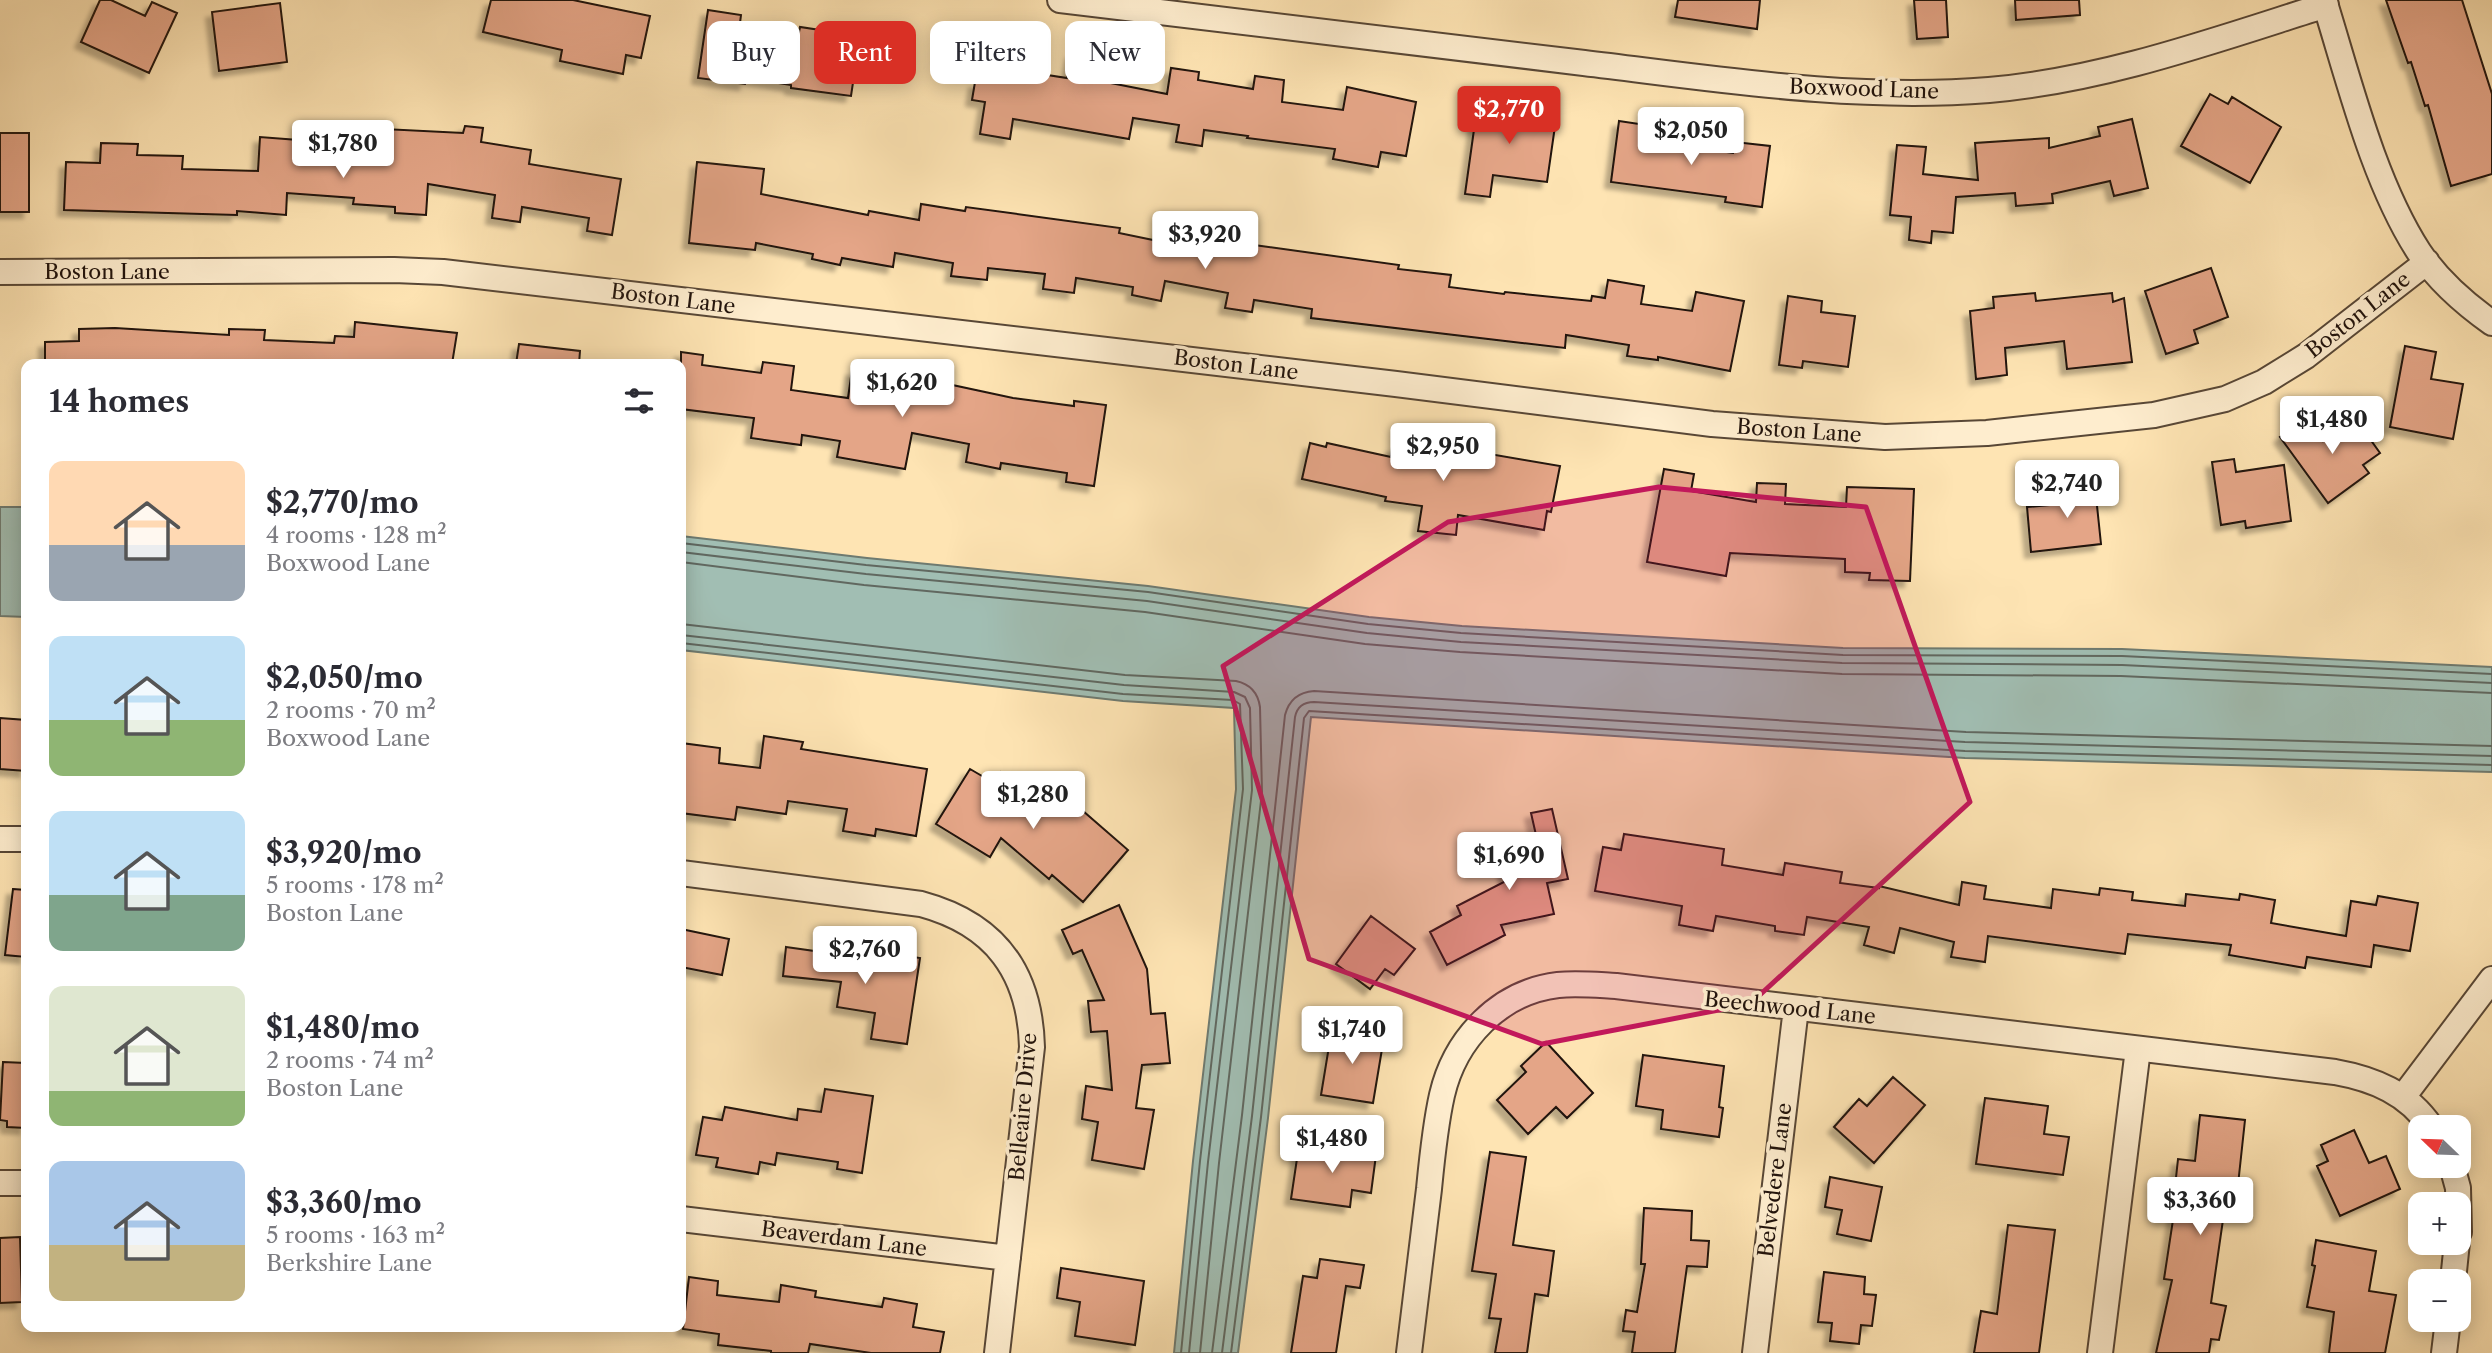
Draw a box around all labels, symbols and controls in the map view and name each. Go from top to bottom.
chip: Buy [707,21,800,84]
chip: Rent [814,21,916,84]
chip: Filters [930,21,1051,84]
chip: New [1065,21,1165,84]
street label: Boxwood Lane [1789,73,1939,104]
pin: $2,770 [1452,86,1566,146]
text: $2,770 [1473,95,1545,123]
pin: $2,050 [1634,108,1748,167]
text: $2,050 [1654,116,1728,144]
pin: $1,780 [286,120,400,180]
text: $1,780 [308,129,378,157]
pin: $3,920 [1148,212,1262,271]
text: $3,920 [1168,220,1242,248]
street label: Boston Lane [44,259,170,284]
street label: Boston Lane [2301,266,2415,363]
street label: Boston Lane [609,278,737,319]
street label: Boston Lane [1172,344,1300,385]
pin: $1,620 [845,360,959,419]
text: $1,620 [866,368,938,396]
icon: filters [620,382,658,420]
text: 14 homes [49,383,189,420]
pin: $1,480 [2275,396,2389,456]
text: $1,480 [2296,405,2368,433]
street label: Boston Lane [1736,414,1862,447]
pin: $2,950 [1386,424,1500,483]
text: $2,950 [1406,432,1480,460]
pin: $2,740 [2010,461,2124,520]
text: $2,740 [2031,469,2103,497]
text: $2,770/mo [266,484,418,521]
icon: home [105,489,189,573]
text: 4 rooms · 128 m² [266,521,447,549]
text: Boxwood Lane [266,549,430,577]
text: $2,050/mo [266,659,423,696]
icon: home [105,664,189,748]
text: 2 rooms · 70 m² [266,696,436,724]
text: Boxwood Lane [266,724,430,752]
pin: $1,280 [976,772,1090,831]
text: $1,280 [997,780,1069,808]
pin: $1,690 [1452,832,1566,892]
text: $3,920/mo [266,834,422,871]
icon: home [105,839,189,923]
text: $1,690 [1473,841,1545,869]
text: 5 rooms · 178 m² [266,871,444,899]
text: Boston Lane [266,899,403,927]
pin: $2,760 [808,926,922,986]
text: $2,760 [829,935,901,963]
street label: Beechwood Lane [1703,986,1877,1029]
pin: $1,740 [1295,1006,1409,1066]
text: $1,480/mo [266,1009,420,1046]
icon: home [105,1014,189,1098]
text: $1,740 [1318,1015,1386,1043]
street label: Belleaire Drive [1004,1032,1041,1182]
text: 2 rooms · 74 m² [266,1046,434,1074]
text: Boston Lane [266,1074,403,1102]
street label: Belvedere Lane [1753,1101,1796,1258]
north arrow [2408,1115,2471,1178]
map controls [2408,1115,2471,1332]
pin: $1,480 [1275,1116,1389,1175]
text: $1,480 [1296,1124,1368,1152]
pin: $3,360 [2143,1178,2257,1237]
text: $3,360/mo [266,1184,422,1221]
text: $3,360 [2163,1186,2237,1214]
icon: home [105,1189,189,1273]
button: + [2408,1192,2471,1255]
street label: Beaverdam Lane [760,1216,928,1261]
text: 5 rooms · 163 m² [266,1221,445,1249]
text: Berkshire Lane [266,1249,432,1277]
button: − [2408,1269,2471,1332]

